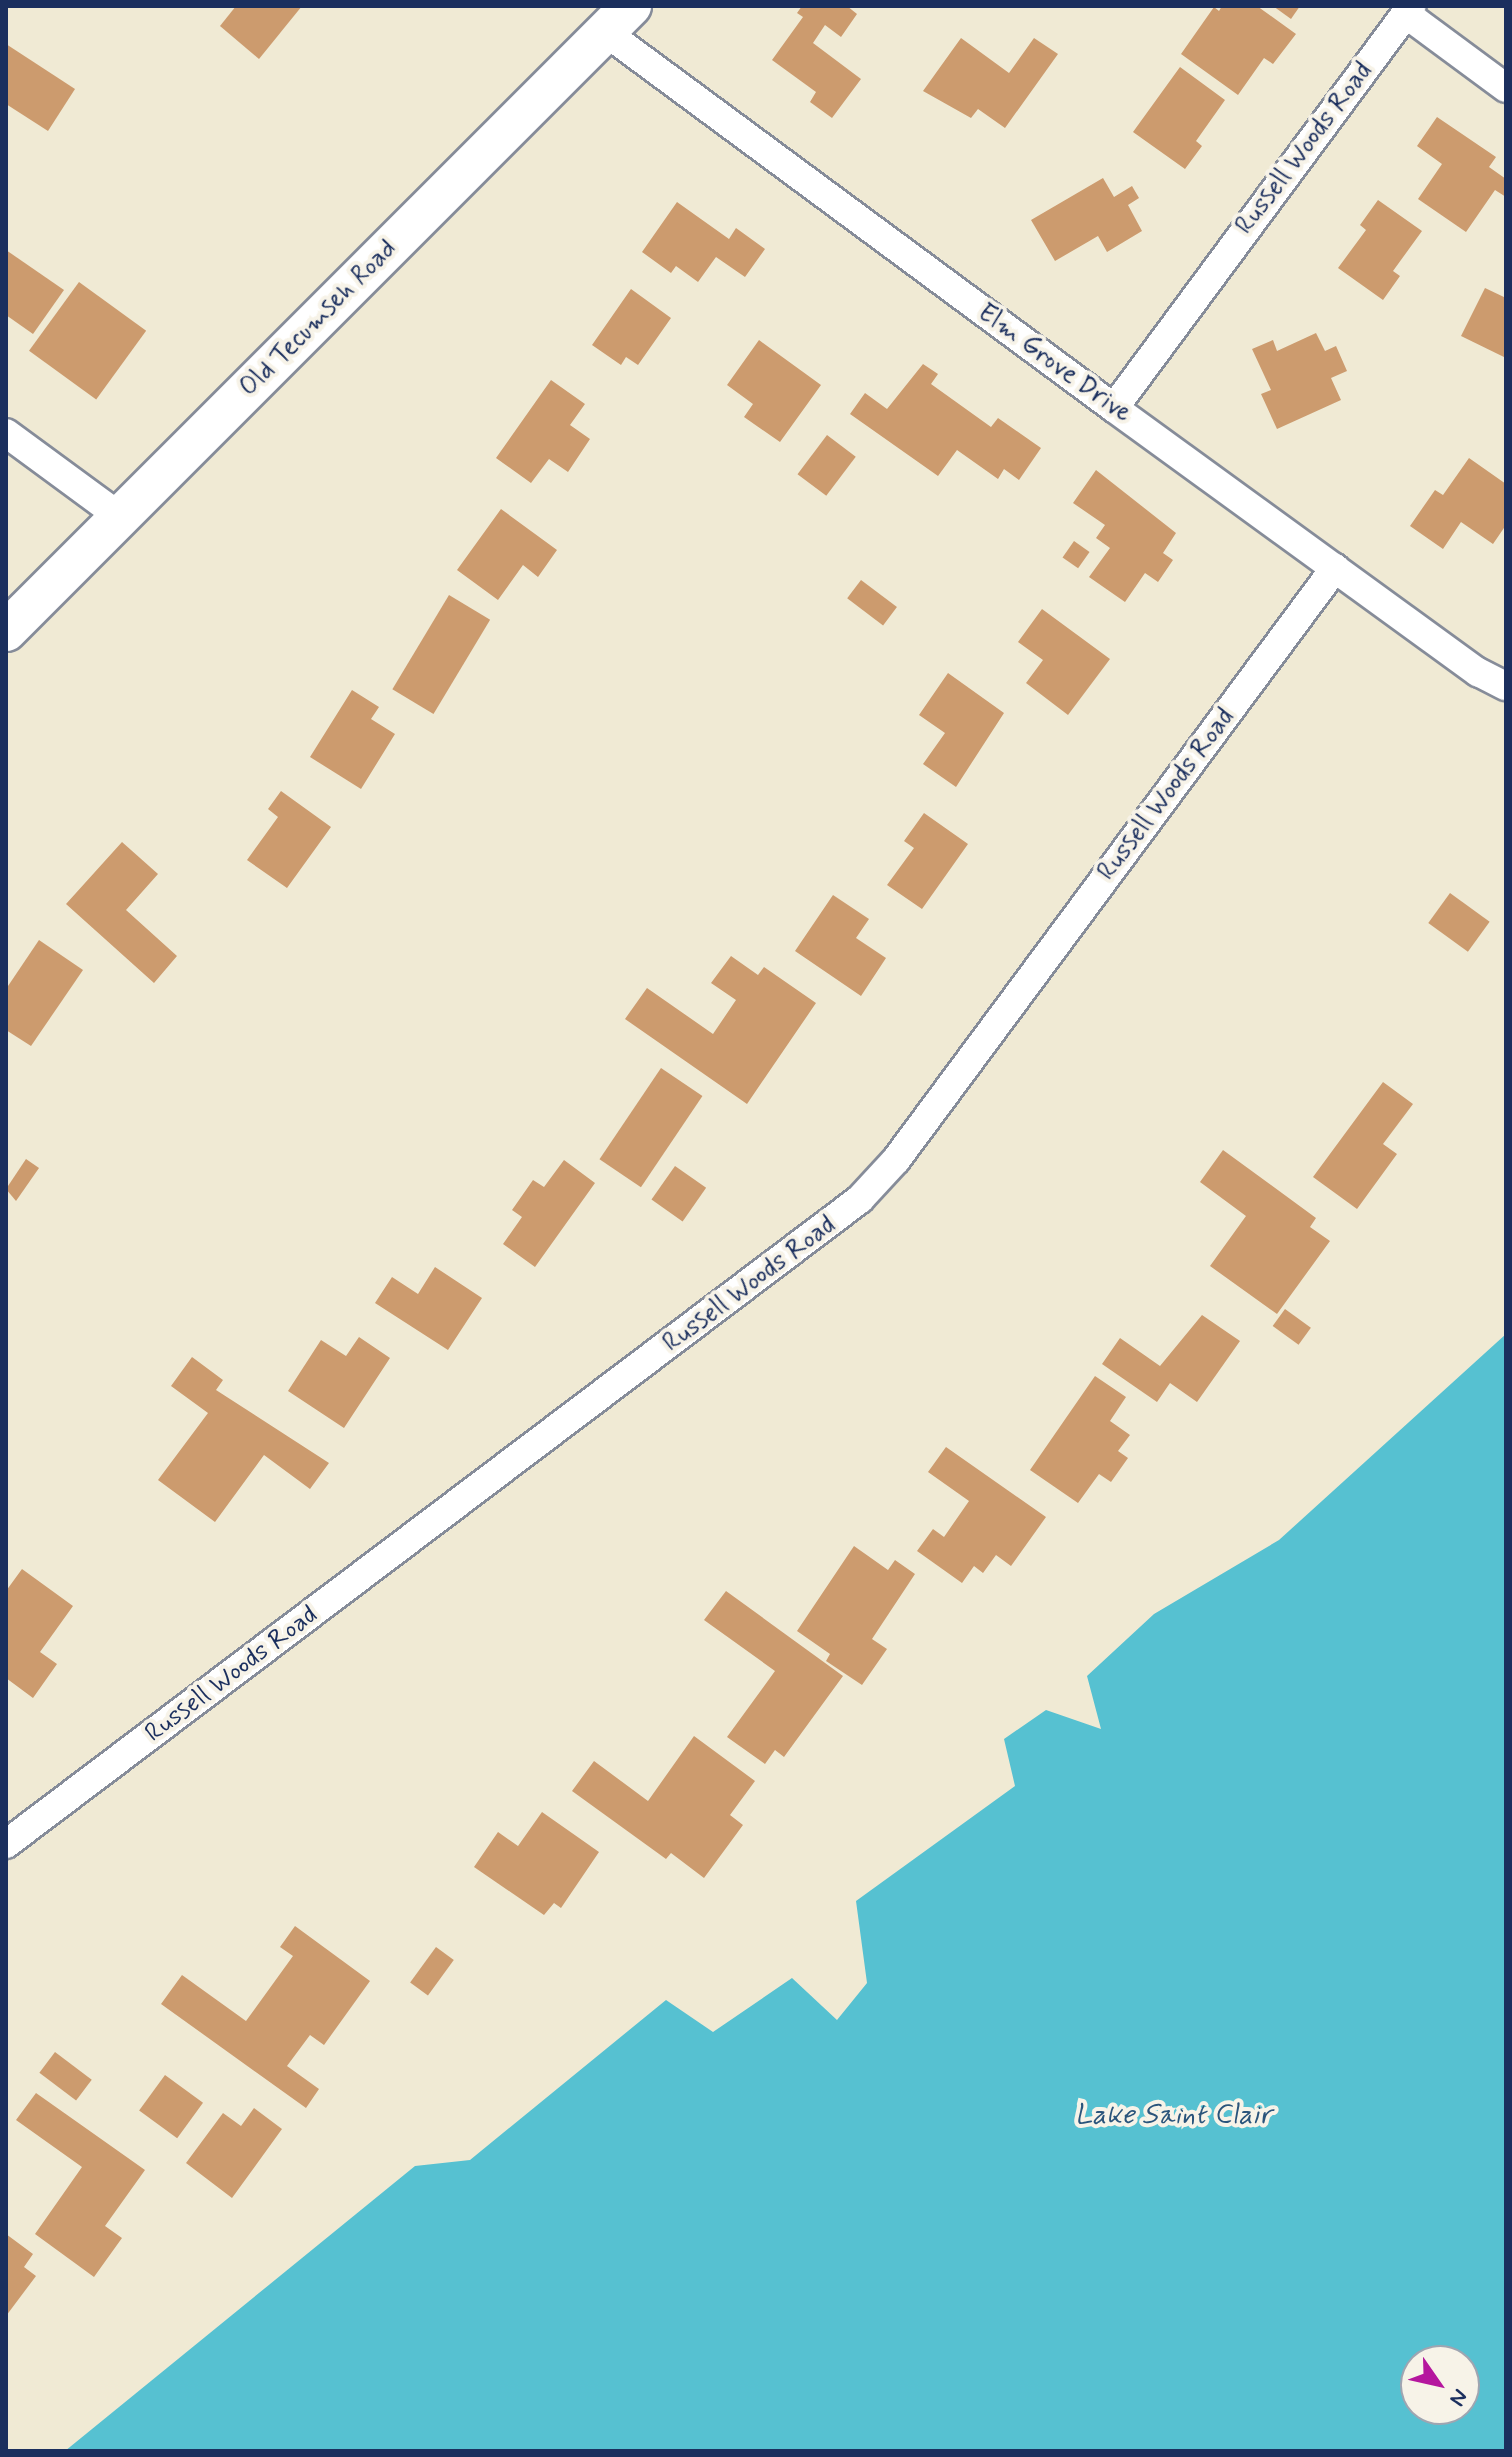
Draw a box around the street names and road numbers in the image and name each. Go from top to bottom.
street label: Russell Woods Road [1230,57,1380,241]
street label: Old Tecumseh Road [233,233,405,405]
street label: Elm Grove Drive [972,299,1136,429]
street label: Russell Woods Road [1092,703,1242,887]
street label: Russell Woods Road [658,1210,842,1360]
street label: Russell Woods Road [140,1600,324,1750]

